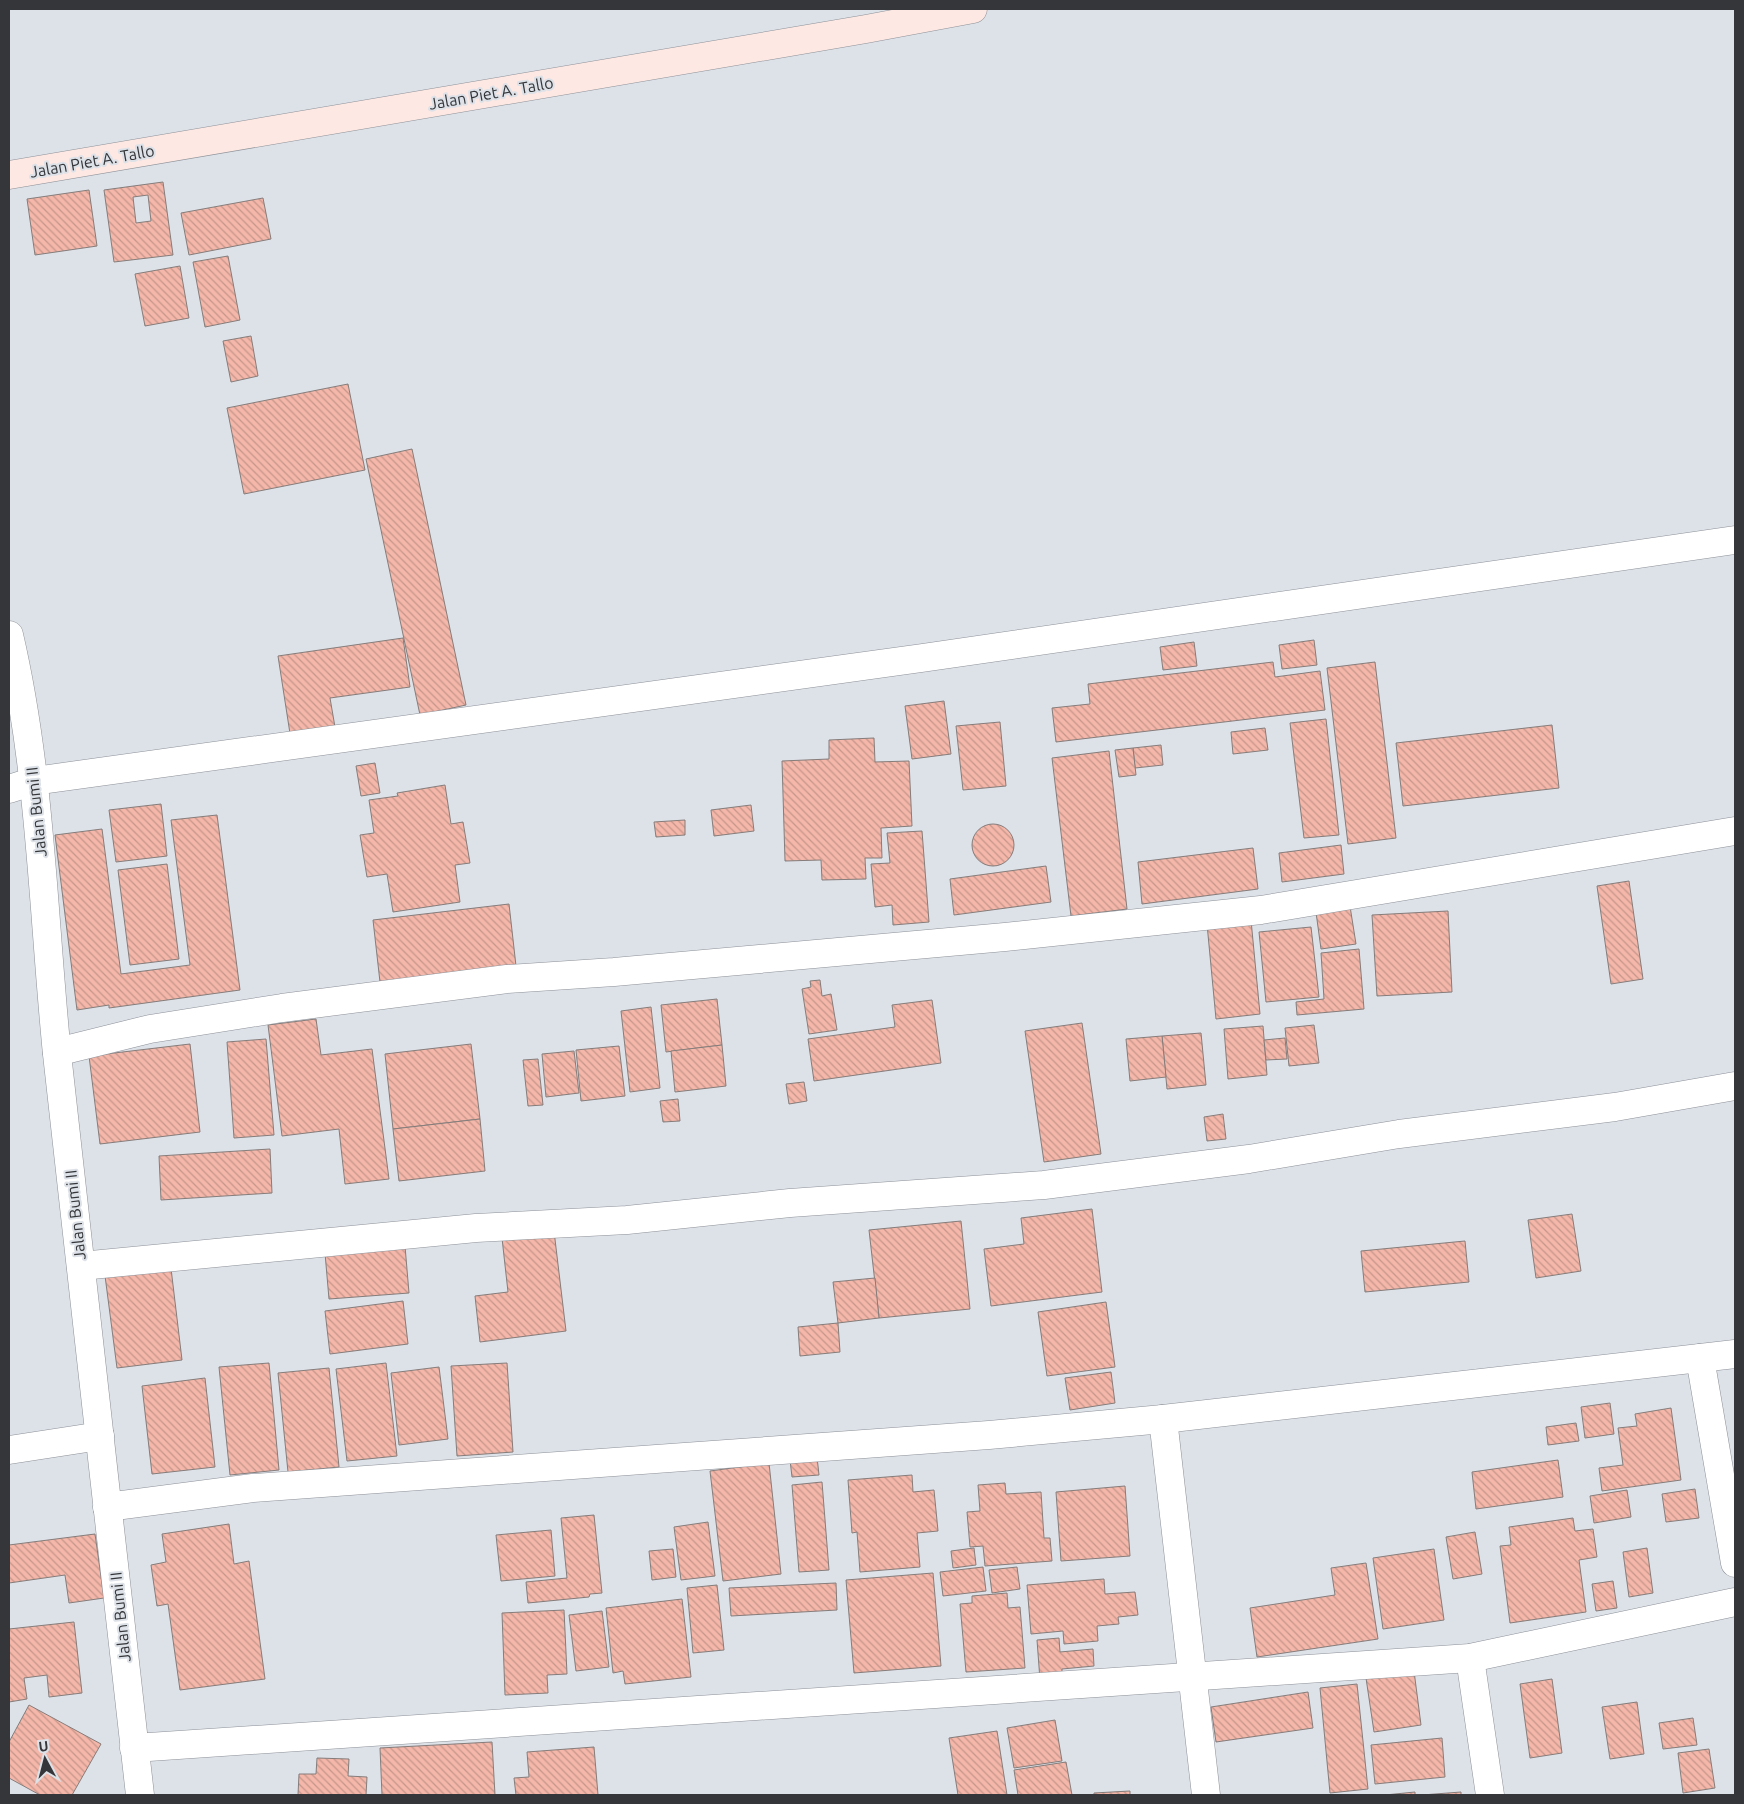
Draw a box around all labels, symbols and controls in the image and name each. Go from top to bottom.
street label: Jalan Piet A. Tallo [427,73,555,113]
street label: Jalan Piet A. Tallo [28,141,156,181]
street label: Jalan Bumi II [22,766,50,858]
street label: Jalan Bumi II [61,1169,89,1261]
street label: Jalan Bumi II [106,1571,134,1663]
north arrow [20,1734,70,1784]
text: U [38,1738,49,1755]

